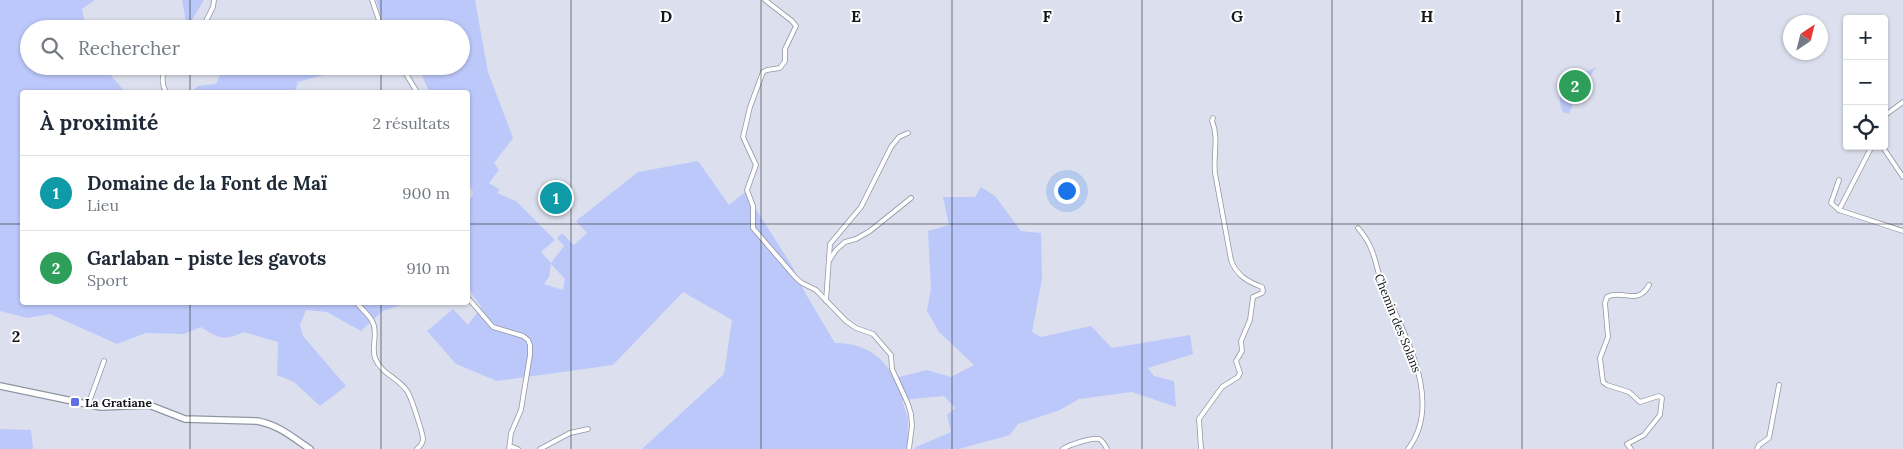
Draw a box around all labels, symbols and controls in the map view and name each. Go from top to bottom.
text: D [660,6,672,26]
text: E [851,6,861,26]
text: F [1042,6,1052,26]
text: G [1231,6,1243,26]
text: H [1421,6,1434,26]
text: I [1615,6,1621,26]
north arrow [1783,15,1828,60]
map controls [1843,15,1888,150]
button: + [1843,15,1888,60]
search box [20,20,470,75]
icon: search [38,34,66,62]
text: Rechercher [78,36,180,60]
button: − [1843,60,1888,105]
pin: 2 [1559,67,1591,105]
button: locate [1843,105,1888,150]
text: À proximité [40,109,158,136]
text: 2 résultats [372,113,450,133]
text: Domaine de la Font de Maï [87,171,327,195]
your location [1054,178,1080,204]
pin: 1 [540,179,572,217]
text: 1 [53,183,59,203]
text: 900 m [402,183,450,203]
text: Lieu [87,195,119,215]
text: Garlaban - piste les gavots [87,246,326,270]
text: 2 [52,258,60,278]
text: 910 m [406,258,450,278]
text: Sport [87,270,128,290]
street label: Chemin des Solans [1371,271,1425,375]
text: 2 [12,326,20,346]
place label: La Gratiane [85,395,152,410]
marker: La Gratiane [69,396,81,408]

